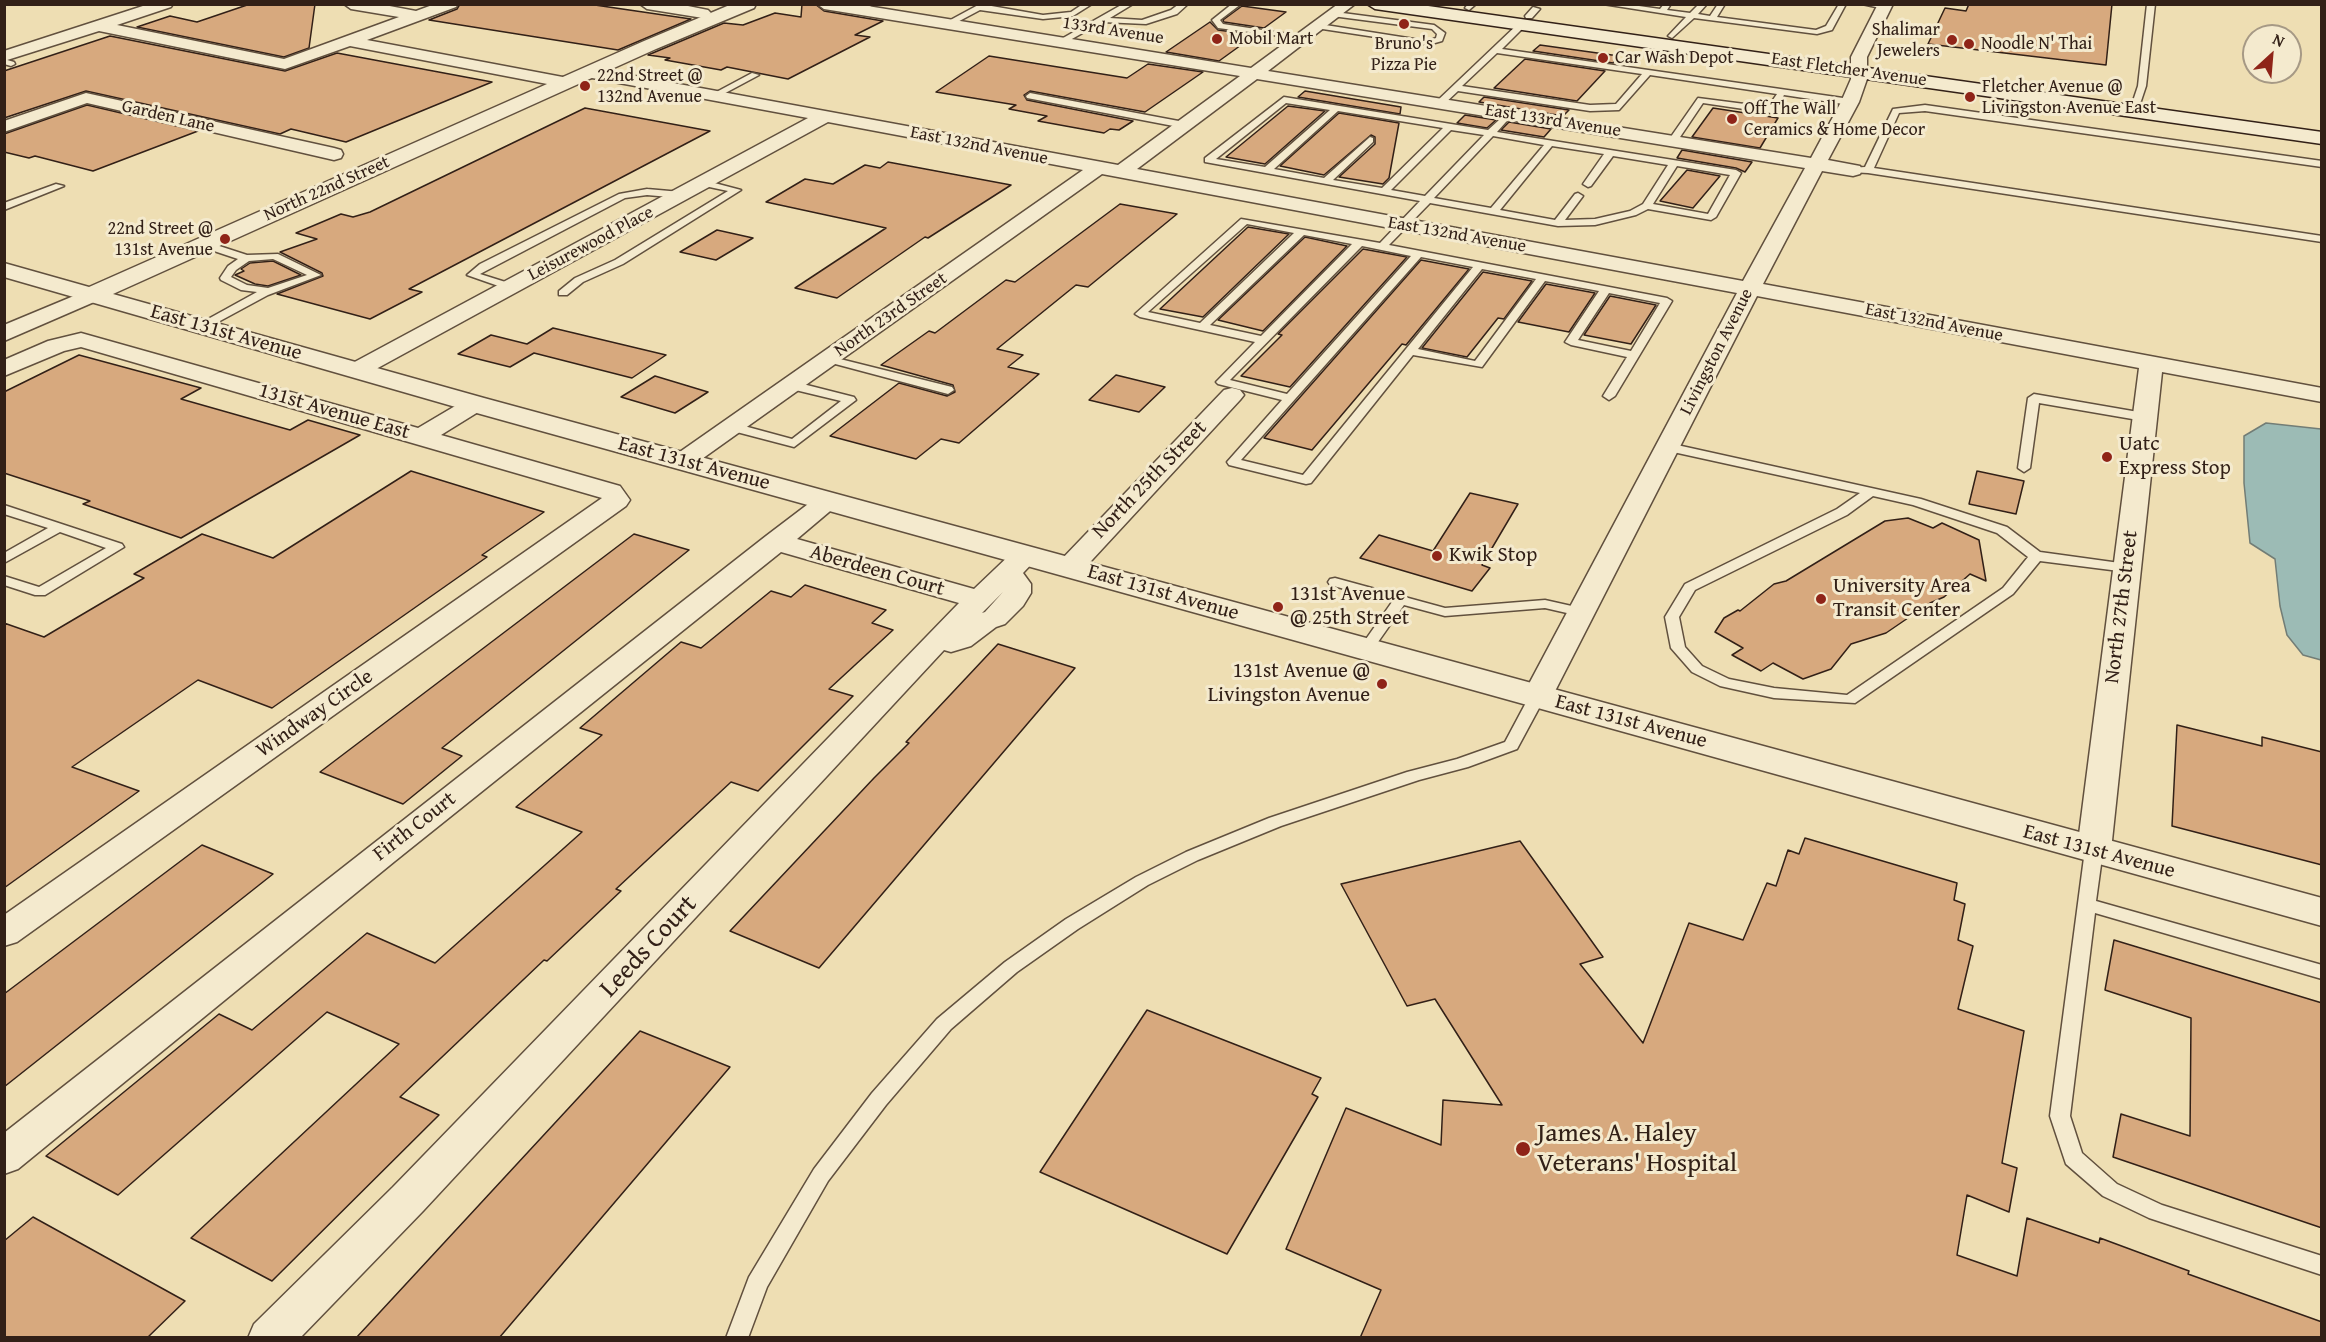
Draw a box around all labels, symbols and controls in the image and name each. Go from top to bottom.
street label: 133rd Avenue [1061,12,1165,50]
marker: Bruno's Pizza Pie [1397,17,1411,31]
place label: Shalimar Jewelers [1872,19,1940,62]
north arrow [2242,24,2302,84]
text: N [2269,26,2289,53]
place label: Mobil Mart [1229,28,1313,50]
marker: Mobil Mart [1210,32,1224,46]
place label: Bruno's Pizza Pie [1371,33,1437,76]
marker: Shalimar Jewelers [1945,33,1959,47]
place label: Noodle N' Thai [1981,33,2092,55]
marker: Noodle N' Thai [1962,37,1976,51]
place label: Car Wash Depot [1615,47,1734,69]
street label: East Fletcher Avenue [1770,48,1928,92]
marker: Car Wash Depot [1596,51,1610,65]
place label: 22nd Street @ 132nd Avenue [597,65,702,107]
place label: Fletcher Avenue @ Livingston Avenue East [1982,76,2156,118]
marker: 22nd Street @ 132nd Avenue [578,79,592,93]
marker: Fletcher Avenue @ Livingston Avenue East [1963,90,1977,104]
street label: Garden Lane [120,96,216,138]
place label: Off The Wall Ceramics & Home Decor [1744,98,1925,140]
street label: East 133rd Avenue [1484,100,1622,142]
marker: Off The Wall Ceramics & Home Decor [1725,112,1739,126]
street label: East 132nd Avenue [908,122,1050,170]
street label: North 22nd Street [261,152,393,226]
street label: Leisurewood Place [525,202,657,286]
street label: East 132nd Avenue [1386,212,1528,258]
place label: 22nd Street @ 131st Avenue [108,218,213,260]
marker: 22nd Street @ 131st Avenue [218,232,232,246]
street label: North 23rd Street [831,268,951,362]
street label: Livingston Avenue [1676,285,1758,419]
street label: East 131st Avenue [147,299,305,367]
street label: East 132nd Avenue [1863,299,2005,347]
street label: 131st Avenue East [255,378,413,446]
street label: North 25th Street [1087,416,1213,544]
street label: East 131st Avenue [615,432,773,496]
place label: Uatc Express Stop [2119,432,2231,482]
marker: Uatc Express Stop [2100,450,2114,464]
street label: North 27th Street [2100,529,2144,685]
street label: Aberdeen Court [807,540,947,602]
place label: Kwik Stop [1449,543,1537,569]
marker: Kwik Stop [1430,549,1444,563]
street label: East 131st Avenue [1084,559,1242,627]
place label: University Area Transit Center [1833,574,1971,624]
place label: 131st Avenue @ 25th Street [1290,582,1409,632]
marker: University Area Transit Center [1814,592,1828,606]
marker: 131st Avenue @ 25th Street [1271,600,1285,614]
place label: 131st Avenue @ Livingston Avenue [1208,659,1370,709]
street label: Windway Circle [252,664,378,764]
marker: 131st Avenue @ Livingston Avenue [1375,677,1389,691]
street label: East 131st Avenue [1552,690,1710,754]
street label: Firth Court [369,787,461,867]
street label: East 131st Avenue [2020,820,2178,884]
street label: Leeds Court [594,889,704,1005]
place label: James A. Haley Veterans' Hospital [1537,1118,1737,1180]
marker: James A. Haley Veterans' Hospital [1514,1140,1532,1158]

